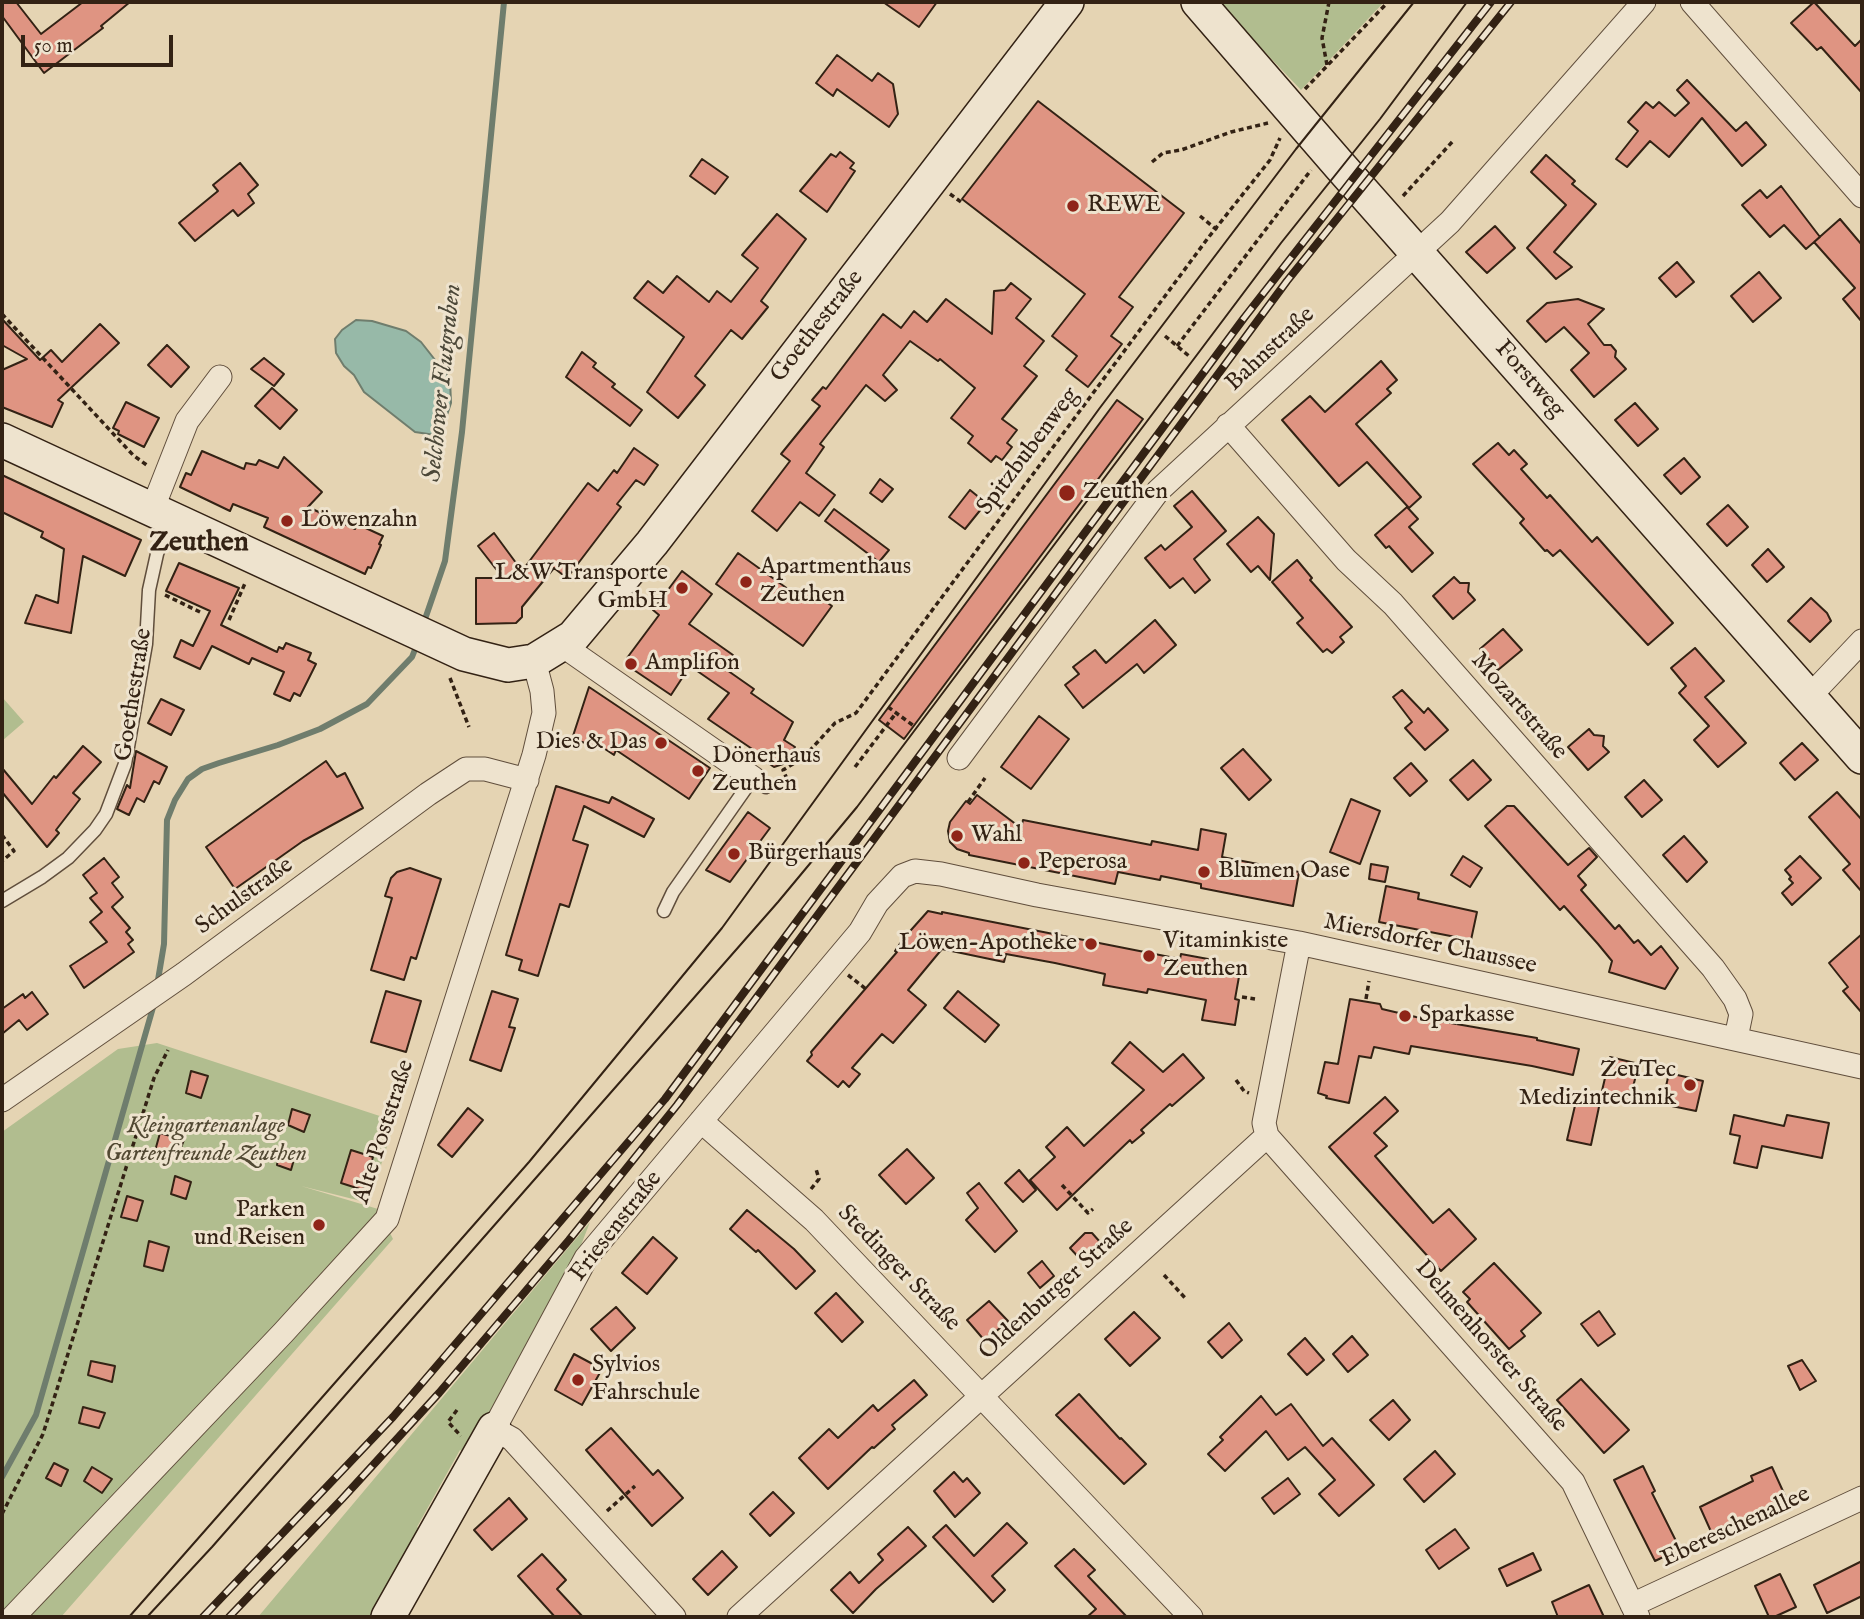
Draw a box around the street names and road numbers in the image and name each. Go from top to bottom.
street label: Goethestraße [765,265,871,389]
street label: Bahnstraße [1221,302,1321,398]
street label: Forstweg [1488,335,1570,425]
street label: Spitzbubenweg [972,383,1086,521]
street label: Goethestraße [110,626,160,764]
street label: Mozartstraße [1463,647,1573,767]
street label: Schulstraße [191,852,299,942]
street label: Miersdorfer Chaussee [1321,908,1539,982]
street label: Alte Poststraße [348,1056,422,1208]
street label: Friesenstraße [565,1166,669,1288]
street label: Stedinger Straße [830,1200,966,1338]
street label: Oldenburger Straße [974,1213,1140,1367]
street label: Delmenhorster Straße [1408,1255,1572,1439]
street label: Ebereschenallee [1657,1481,1815,1575]

